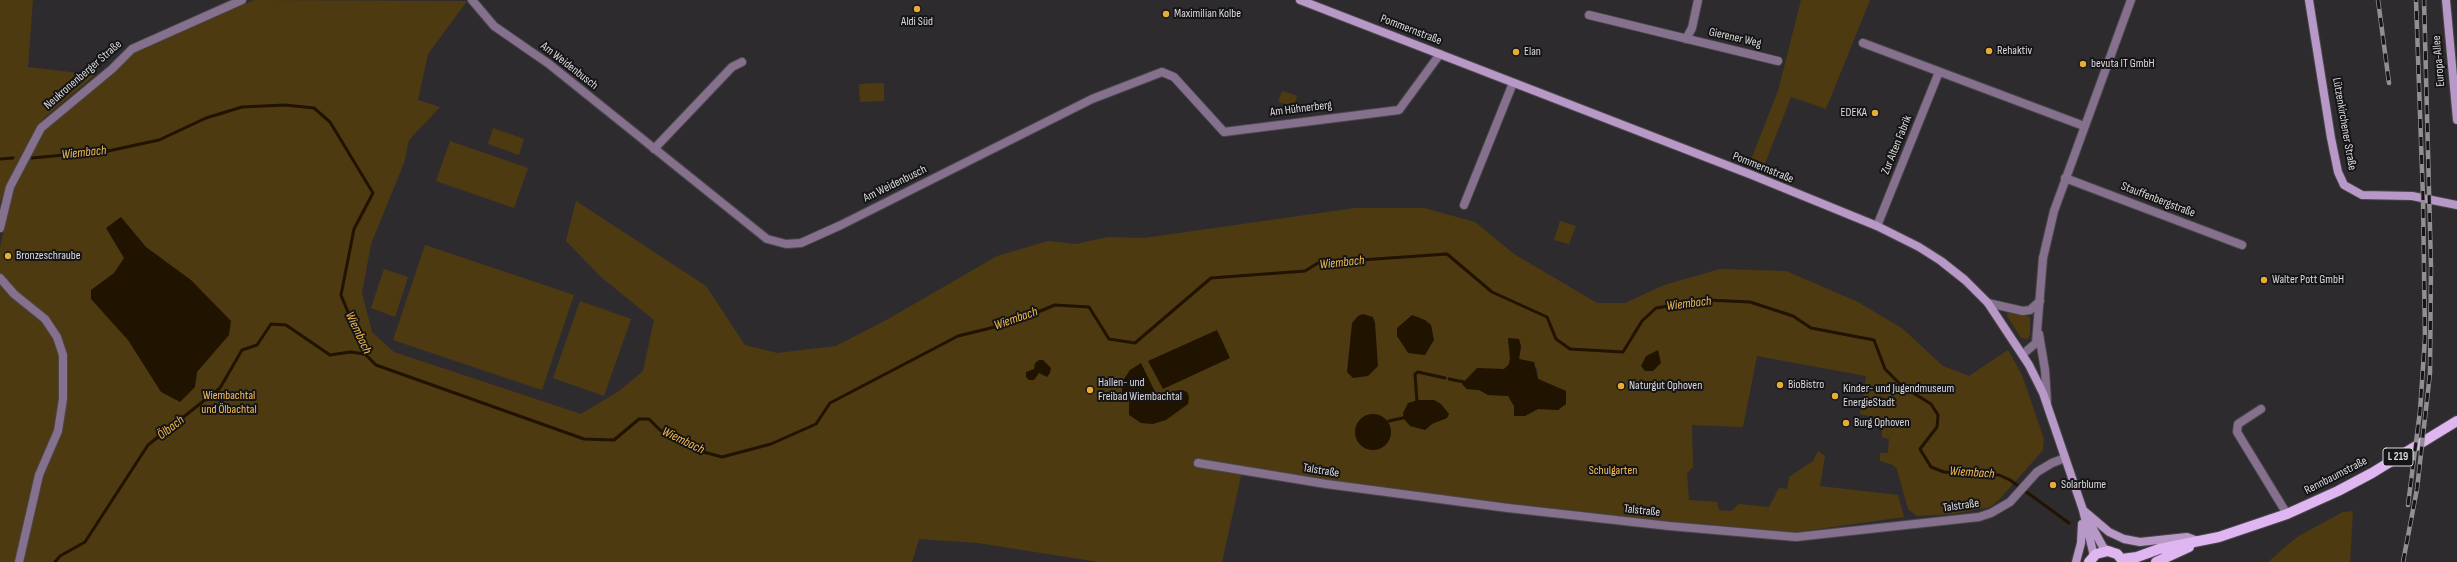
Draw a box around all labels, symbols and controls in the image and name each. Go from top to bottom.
marker: Aldi Süd [912,4,922,14]
place label: Maximilian Kolbe [1174,7,1241,21]
marker: Maximilian Kolbe [1161,9,1171,19]
street label: Pommernstraße [1378,12,1444,48]
place label: Aldi Süd [901,15,933,29]
street label: Gierener Weg [1707,25,1763,51]
street label: Europa-Allee [2430,35,2448,87]
street label: Neukronenberger Straße [41,37,125,113]
street label: Am Weidenbusch [537,39,601,93]
place label: Rehaktiv [1997,44,2032,58]
place label: Elan [1524,45,1541,59]
marker: Rehaktiv [1984,46,1994,56]
marker: Elan [1511,47,1521,57]
place label: bevuta IT GmbH [2091,57,2155,71]
marker: bevuta IT GmbH [2078,59,2088,69]
street label: Lützenkirchener Straße [2329,76,2359,172]
street label: Am Hühnerberg [1269,98,1333,120]
place label: EDEKA [1841,106,1867,120]
marker: EDEKA [1870,108,1880,118]
street label: Zur Alten Fabrik [1879,113,1915,177]
water label: Wiembach [61,143,107,163]
street label: Pommernstraße [1730,149,1796,187]
street label: Am Weidenbusch [861,162,929,206]
street label: Stauffenbergstraße [2119,179,2197,221]
place label: Bronzeschraube [16,249,81,263]
marker: Bronzeschraube [3,251,13,261]
water label: Wiembach [1319,253,1365,273]
place label: Walter Pott GmbH [2272,273,2344,287]
marker: Walter Pott GmbH [2259,275,2269,285]
water label: Wiembach [1666,294,1712,314]
water label: Wiembach [992,304,1040,334]
water label: Wiembach [341,309,375,357]
place label: Hallen- und Freibad Wiembachtal [1098,376,1182,404]
place label: BioBistro [1788,378,1824,392]
place label: Naturgut Ophoven [1629,379,1702,393]
marker: BioBistro [1775,380,1785,390]
marker: Naturgut Ophoven [1616,381,1626,391]
place label: Kinder- und Jugendmuseum EnergieStadt [1843,382,1954,410]
marker: Hallen- und Freibad Wiembachtal [1085,385,1095,395]
park label: Wiembachtal und Ölbachtal [201,389,257,417]
marker: Kinder- und Jugendmuseum EnergieStadt [1830,391,1840,401]
water label: Ölbach [154,413,188,443]
place label: Burg Ophoven [1854,416,1910,430]
marker: Burg Ophoven [1841,418,1851,428]
water label: Wiembach [659,424,707,458]
road number: L 219 [2383,448,2413,466]
street label: Rennbaumstraße [2302,454,2370,498]
street label: Talstraße [1302,461,1340,481]
park label: Schulgarten [1589,464,1637,478]
water label: Wiembach [1949,464,1995,482]
place label: Solarblume [2061,478,2106,492]
marker: Solarblume [2048,480,2058,490]
street label: Talstraße [1942,496,1980,516]
street label: Talstraße [1623,502,1661,520]

